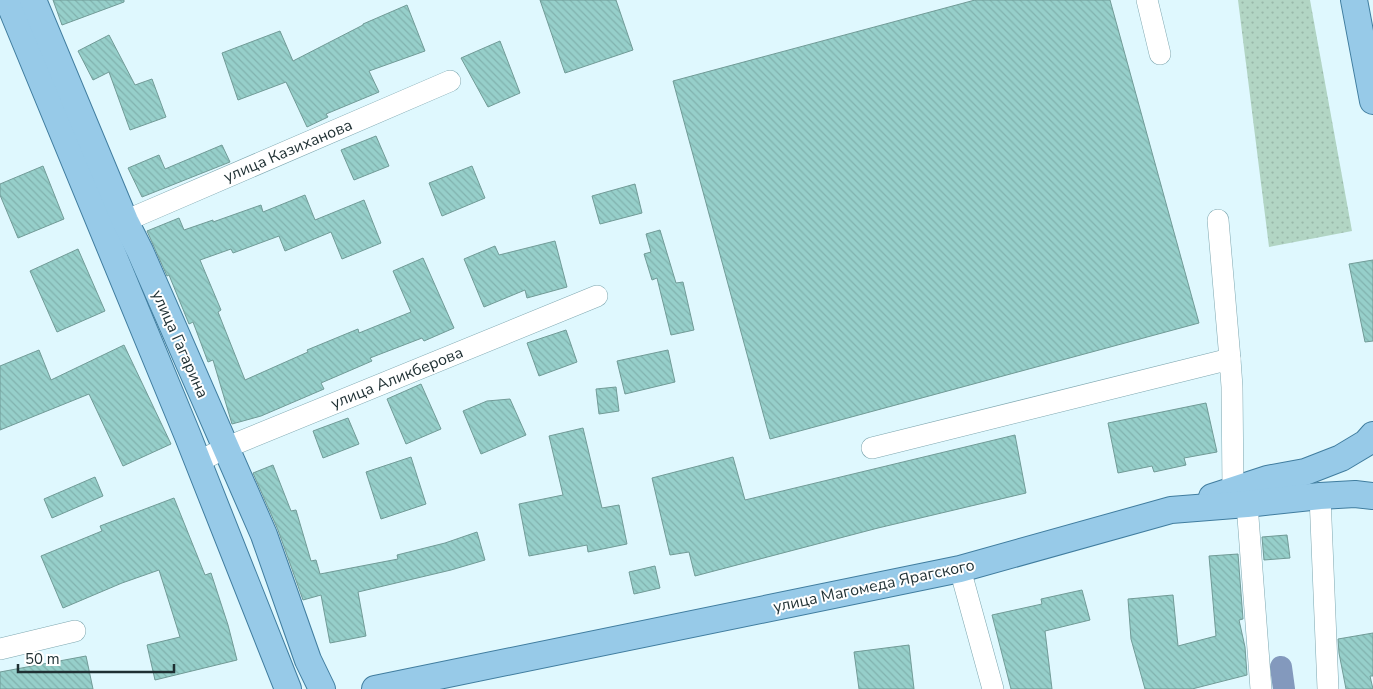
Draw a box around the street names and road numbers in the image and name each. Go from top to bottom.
street label: улица Казиханова [220,114,356,188]
street label: улица Гагарина [146,286,214,402]
street label: улица Аликберова [328,341,466,415]
street label: улица Магомеда Ярагского [771,554,977,618]

